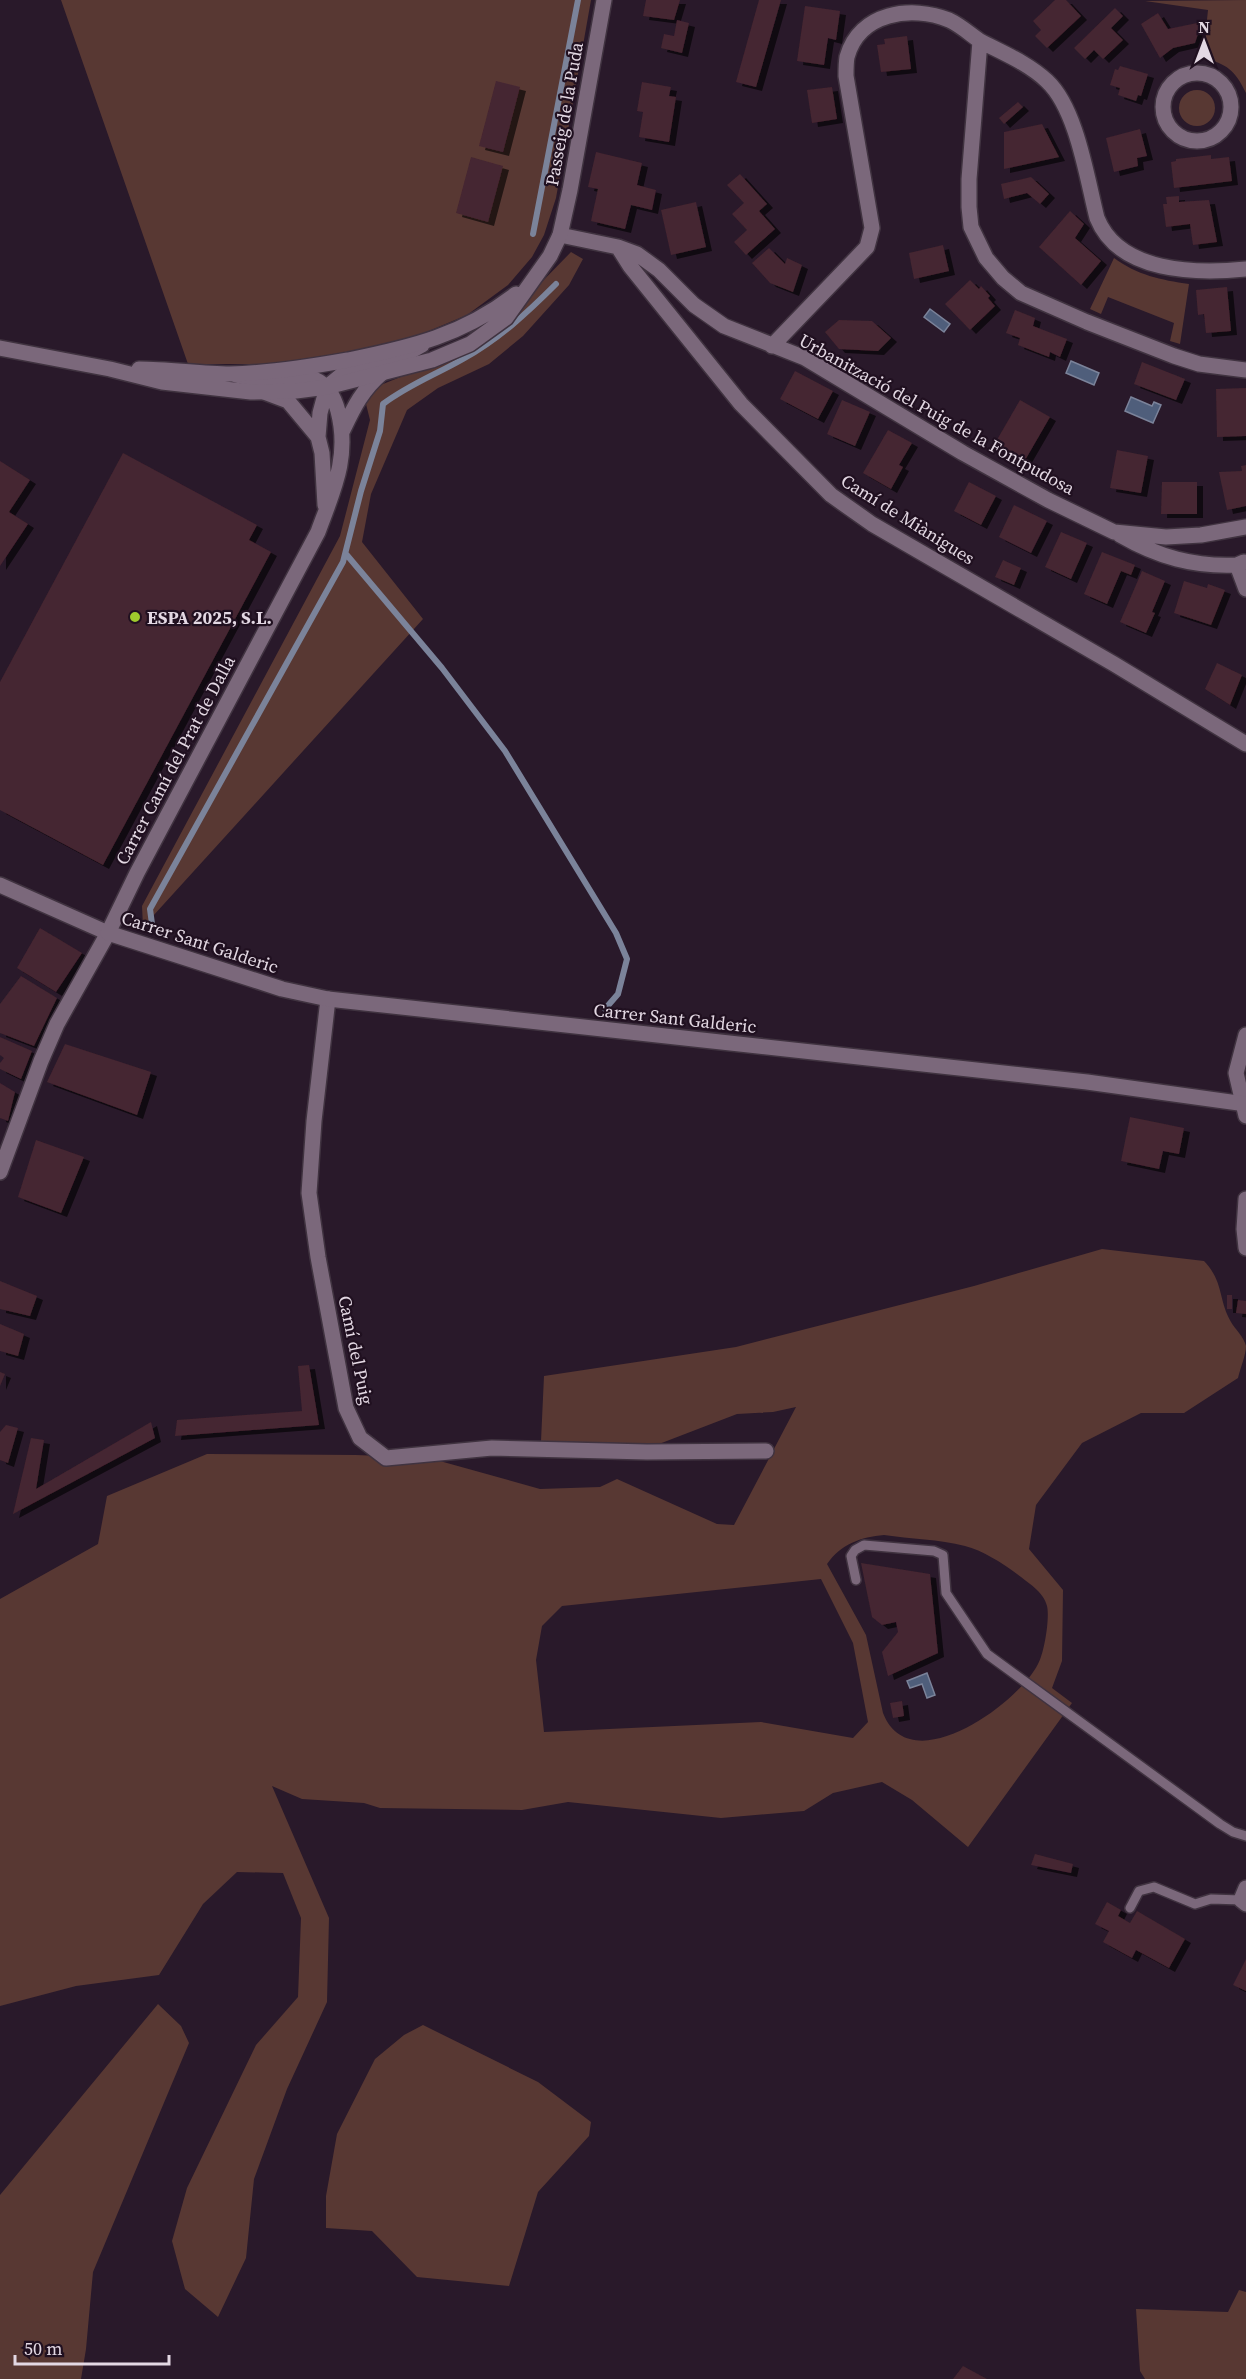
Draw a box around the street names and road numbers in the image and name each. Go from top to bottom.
street label: Passeig de la Puda [539,39,589,188]
street label: Urbanització del Puig de la Fontpudosa [795,327,1080,501]
street label: Camí de Miànigues [836,468,980,570]
street label: Carrer Camí del Prat de Dalla [109,650,241,869]
street label: Carrer Sant Galderic [118,905,282,979]
street label: Carrer Sant Galderic [592,997,758,1039]
street label: Camí del Puig [332,1293,380,1407]

